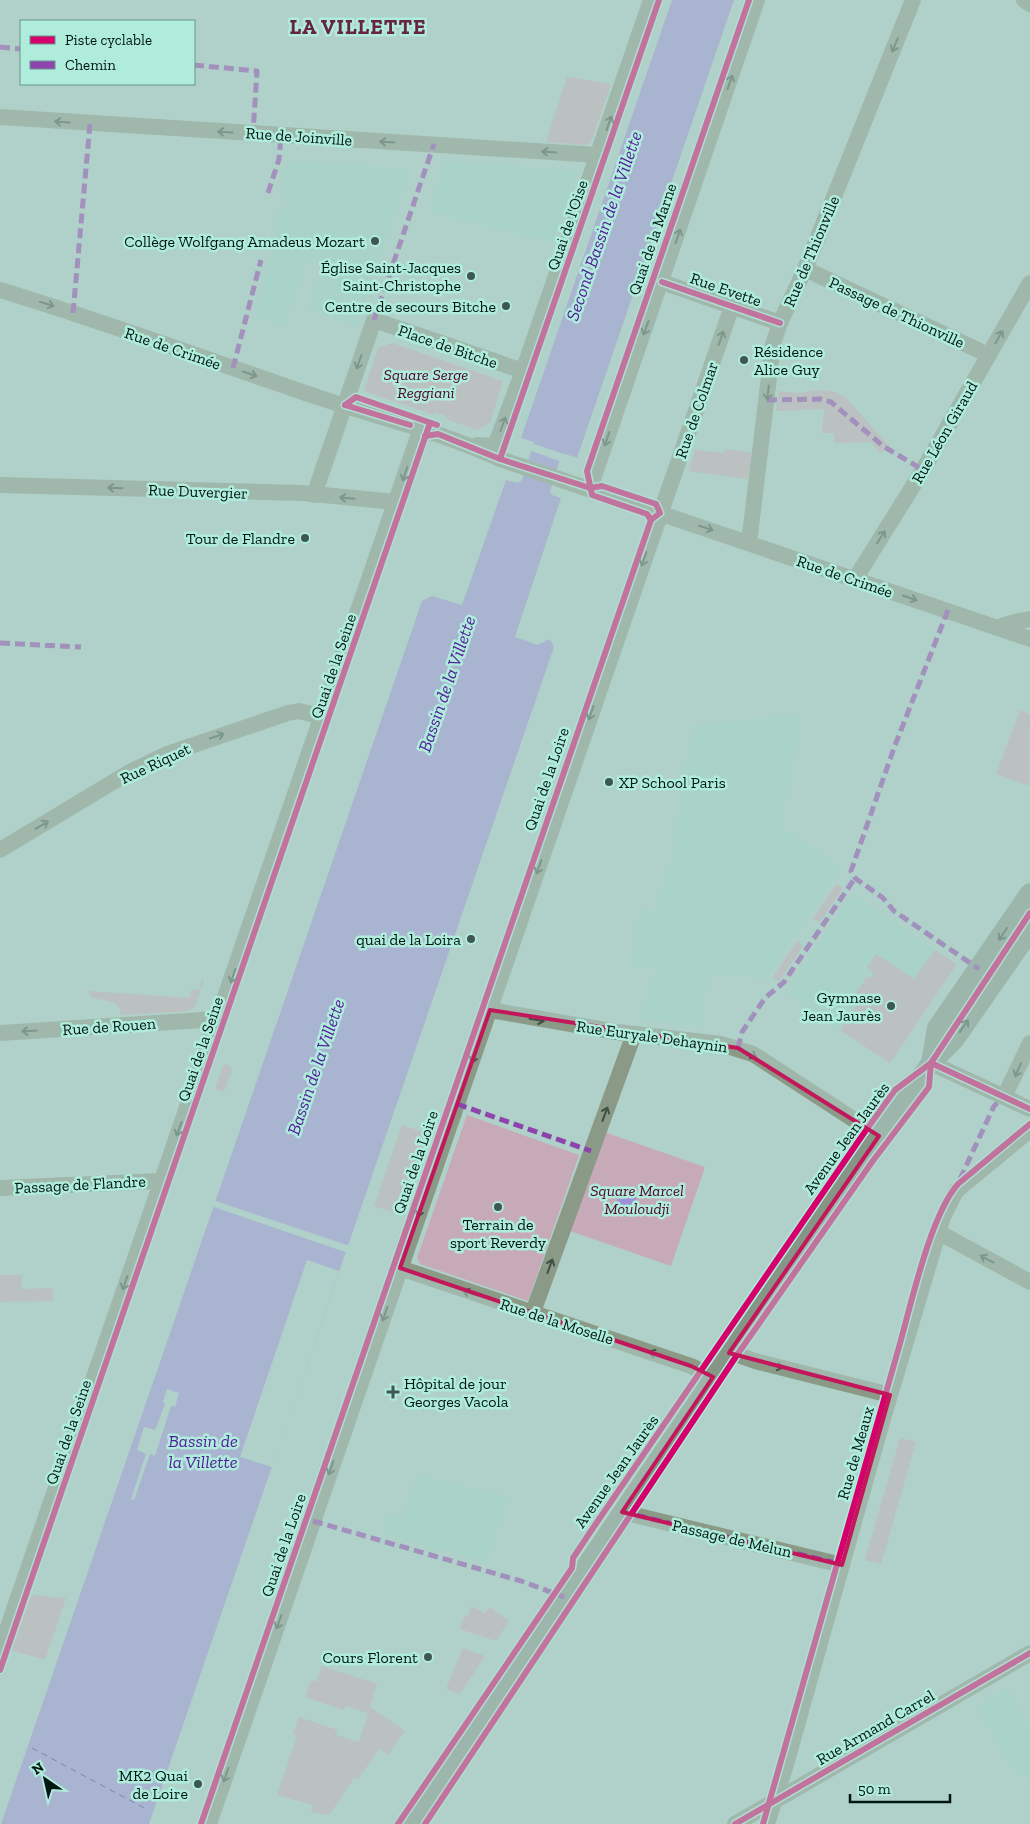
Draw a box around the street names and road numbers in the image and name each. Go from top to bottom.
street label: Rue de Joinville [245,123,353,150]
street label: Quai de l'Oise [543,177,592,273]
street label: Quai de la Marne [624,181,681,298]
street label: Rue de Thionville [780,193,843,310]
street label: Rue Evette [688,268,764,311]
street label: Passage de Thionville [826,273,967,352]
street label: Place de Bitche [396,321,500,372]
street label: Rue de Crimée [122,323,223,374]
street label: Rue de Colmar [671,359,722,461]
street label: Rue Léon Giraud [907,378,982,487]
street label: Rue Duvergier [148,480,248,503]
street label: Rue de Crimée [794,551,895,602]
street label: Quai de la Seine [307,611,360,721]
street label: Quai de la Loire [520,725,573,833]
street label: Rue Riquet [117,739,193,788]
street label: Quai de la Seine [174,994,227,1104]
street label: Rue de Rouen [62,1014,157,1039]
street label: Rue Euryale Dehaynin [575,1016,730,1057]
street label: Avenue Jean Jaurès [799,1079,893,1198]
street label: Quai de la Loire [389,1108,442,1216]
street label: Passage de Flandre [14,1172,146,1197]
street label: Rue de la Moselle [498,1294,616,1349]
street label: Quai de la Seine [42,1377,95,1487]
street label: Rue de Meaux [833,1404,878,1502]
street label: Avenue Jean Jaurès [570,1411,662,1531]
street label: Quai de la Loire [257,1491,310,1599]
street label: Passage de Melun [670,1515,794,1562]
street label: Rue Armand Carrel [813,1686,938,1769]

